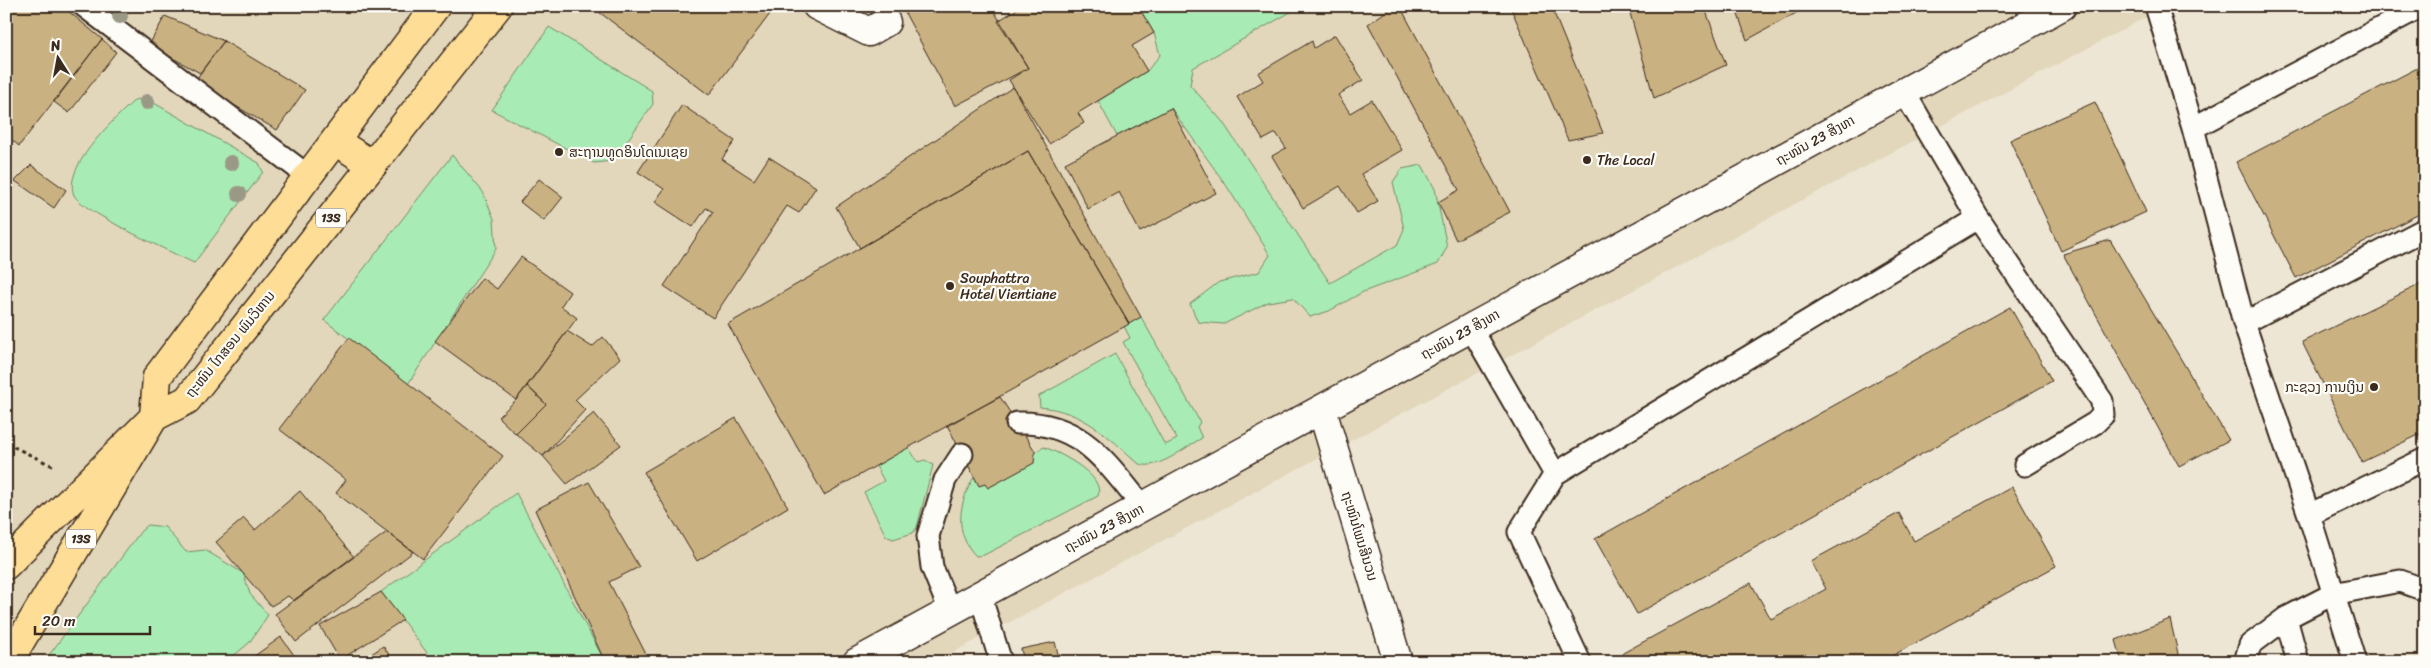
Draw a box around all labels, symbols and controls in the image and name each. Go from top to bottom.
north arrow [32,32,82,82]
text: N [47,32,63,59]
street label: ຖະໜົນ 23 ສິງຫາ [1771,108,1860,173]
place label: ສະຖານທູດອິນໂດເນເຊຍ [569,140,688,165]
marker: ສະຖານທູດອິນໂດເນເຊຍ [553,146,565,158]
place label: The Local [1597,148,1656,173]
marker: The Local [1581,154,1593,166]
road number: 13S [316,208,346,228]
place label: Souphattra Hotel Vientiane [960,266,1057,307]
marker: Souphattra Hotel Vientiane [944,280,956,292]
street label: ຖະໜົນ ໄກສອນ ພົມວິຫານ [179,285,282,404]
street label: ຖະໜົນ 23 ສິງຫາ [1416,302,1505,367]
place label: ກະຊວງ ການເງິນ [2285,375,2364,400]
marker: ກະຊວງ ການເງິນ [2368,381,2380,393]
street label: ຖະໜົນໂພນສີນວນ [1334,488,1385,584]
street label: ຖະໜົນ 23 ສິງຫາ [1060,497,1149,560]
road number: 13S [66,530,96,548]
scale bar [35,603,150,635]
text: 20 m [42,608,76,634]

